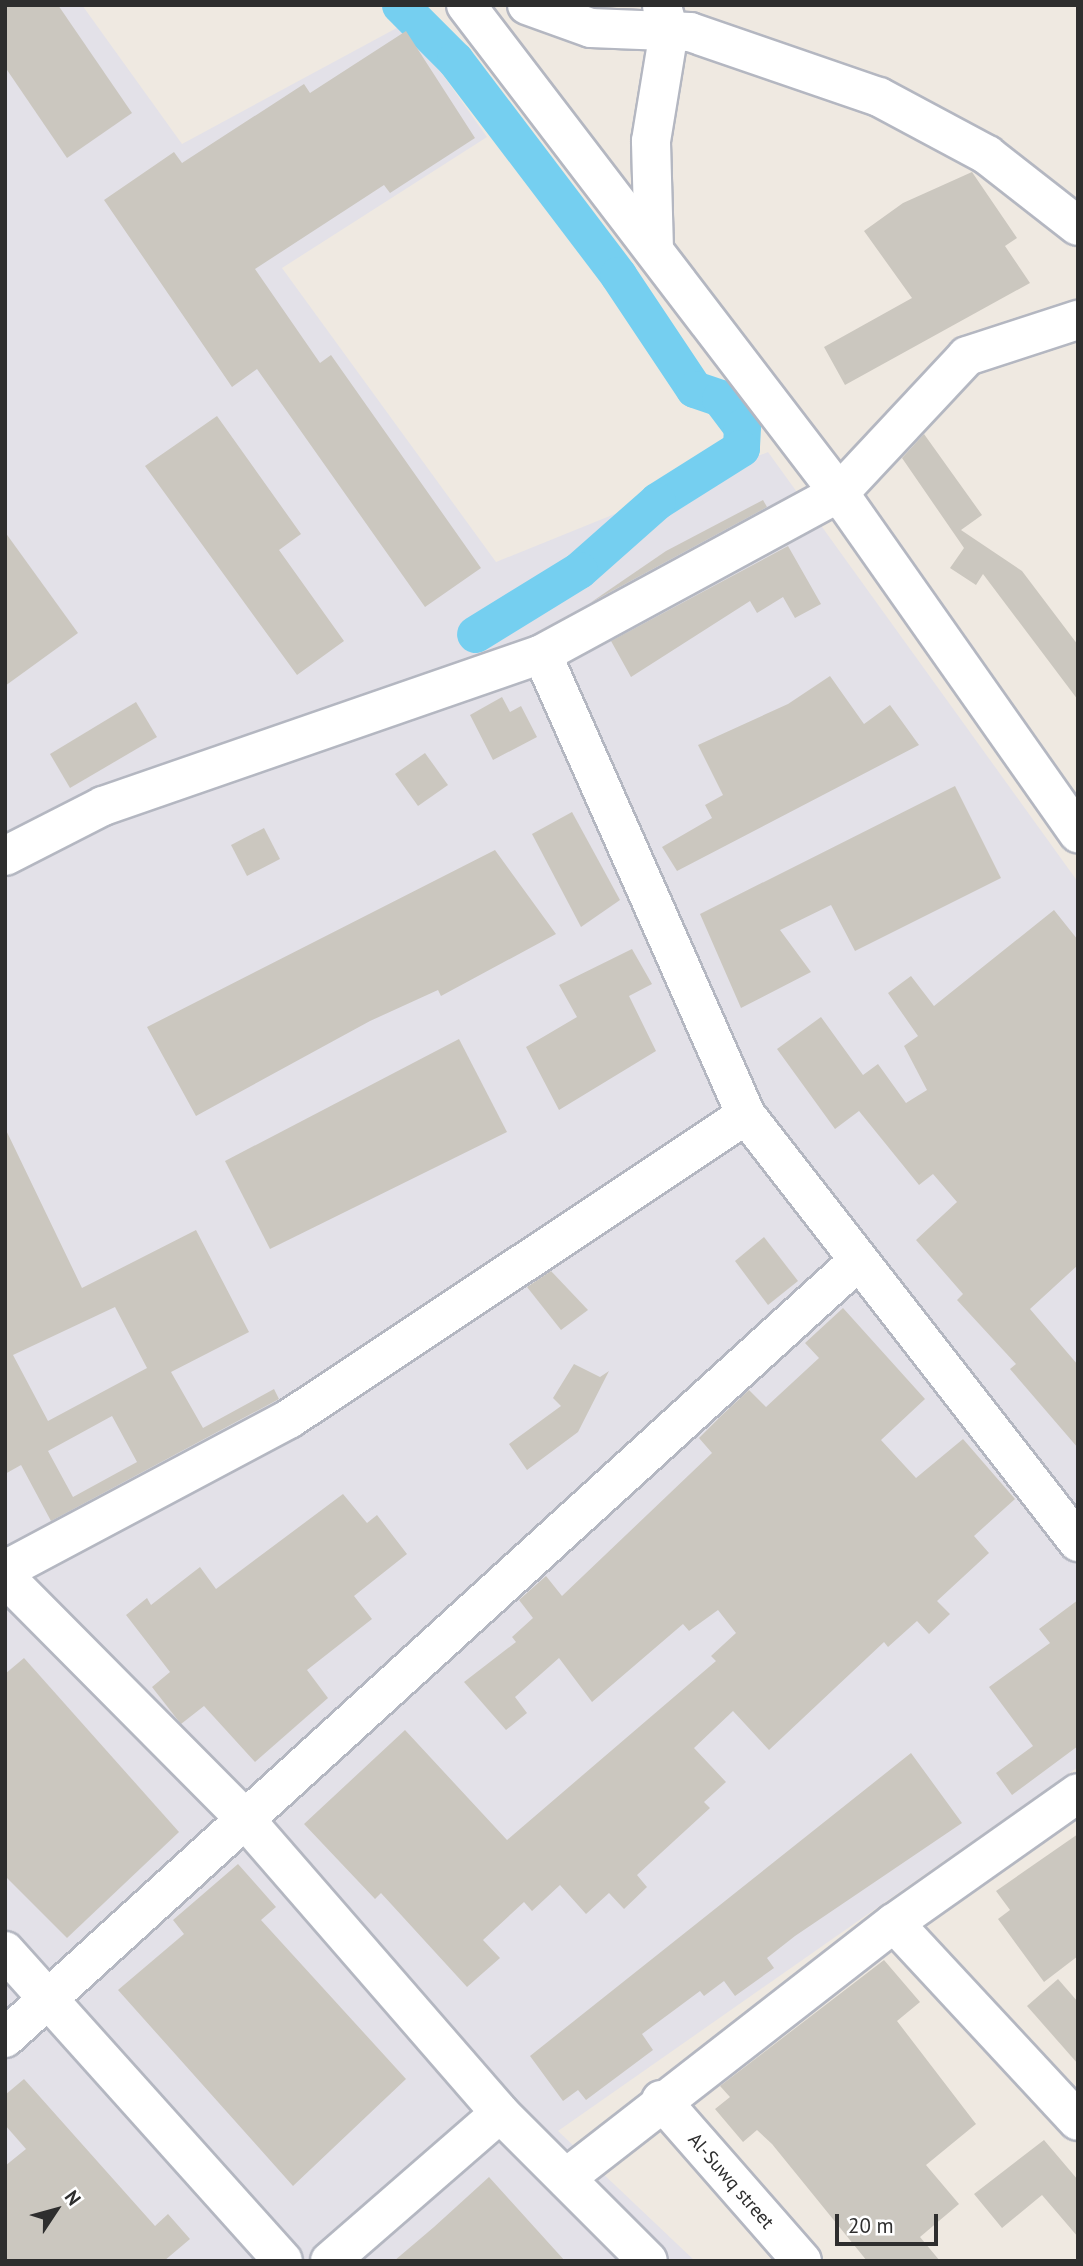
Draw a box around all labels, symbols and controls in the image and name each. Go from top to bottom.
street label: Al-Suwq street [683,2129,779,2233]
north arrow [21,2175,91,2245]
text: N [60,2186,86,2210]
scale bar [838,2200,941,2244]
text: 20 m [848,2212,894,2239]

